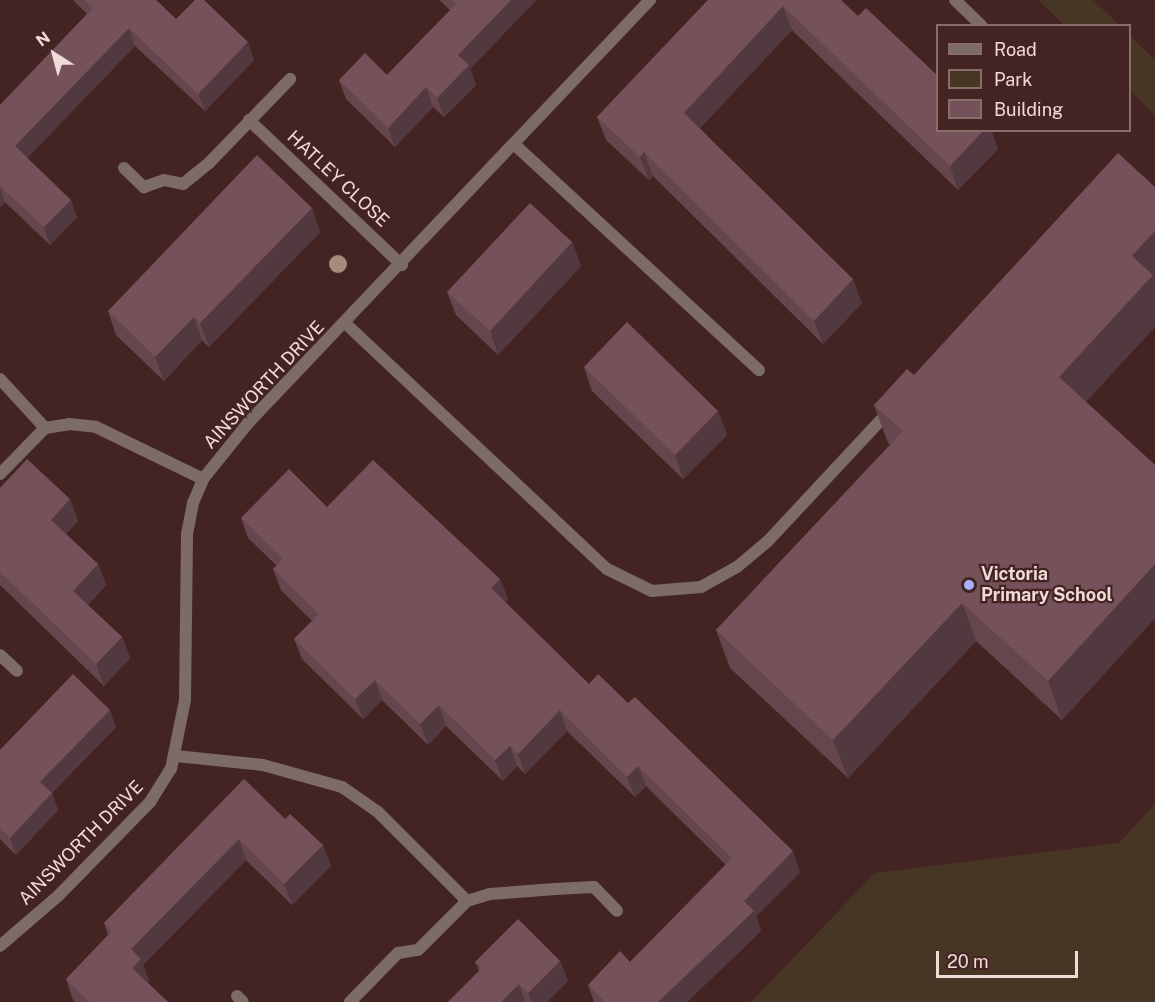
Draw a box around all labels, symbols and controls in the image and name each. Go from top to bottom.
north arrow [24,24,84,84]
legend [936,24,1131,132]
text: N [32,28,54,50]
text: Road [994,39,1037,60]
text: Park [994,69,1032,90]
text: Building [994,99,1063,120]
street label: HATLEY CLOSE [282,126,394,232]
street label: AINSWORTH DRIVE [199,317,329,453]
place label: Victoria Primary School [981,564,1113,606]
marker: Victoria Primary School [962,578,976,592]
street label: AINSWORTH DRIVE [14,776,148,910]
scale bar [939,939,1082,977]
text: 20 m [947,951,989,972]

